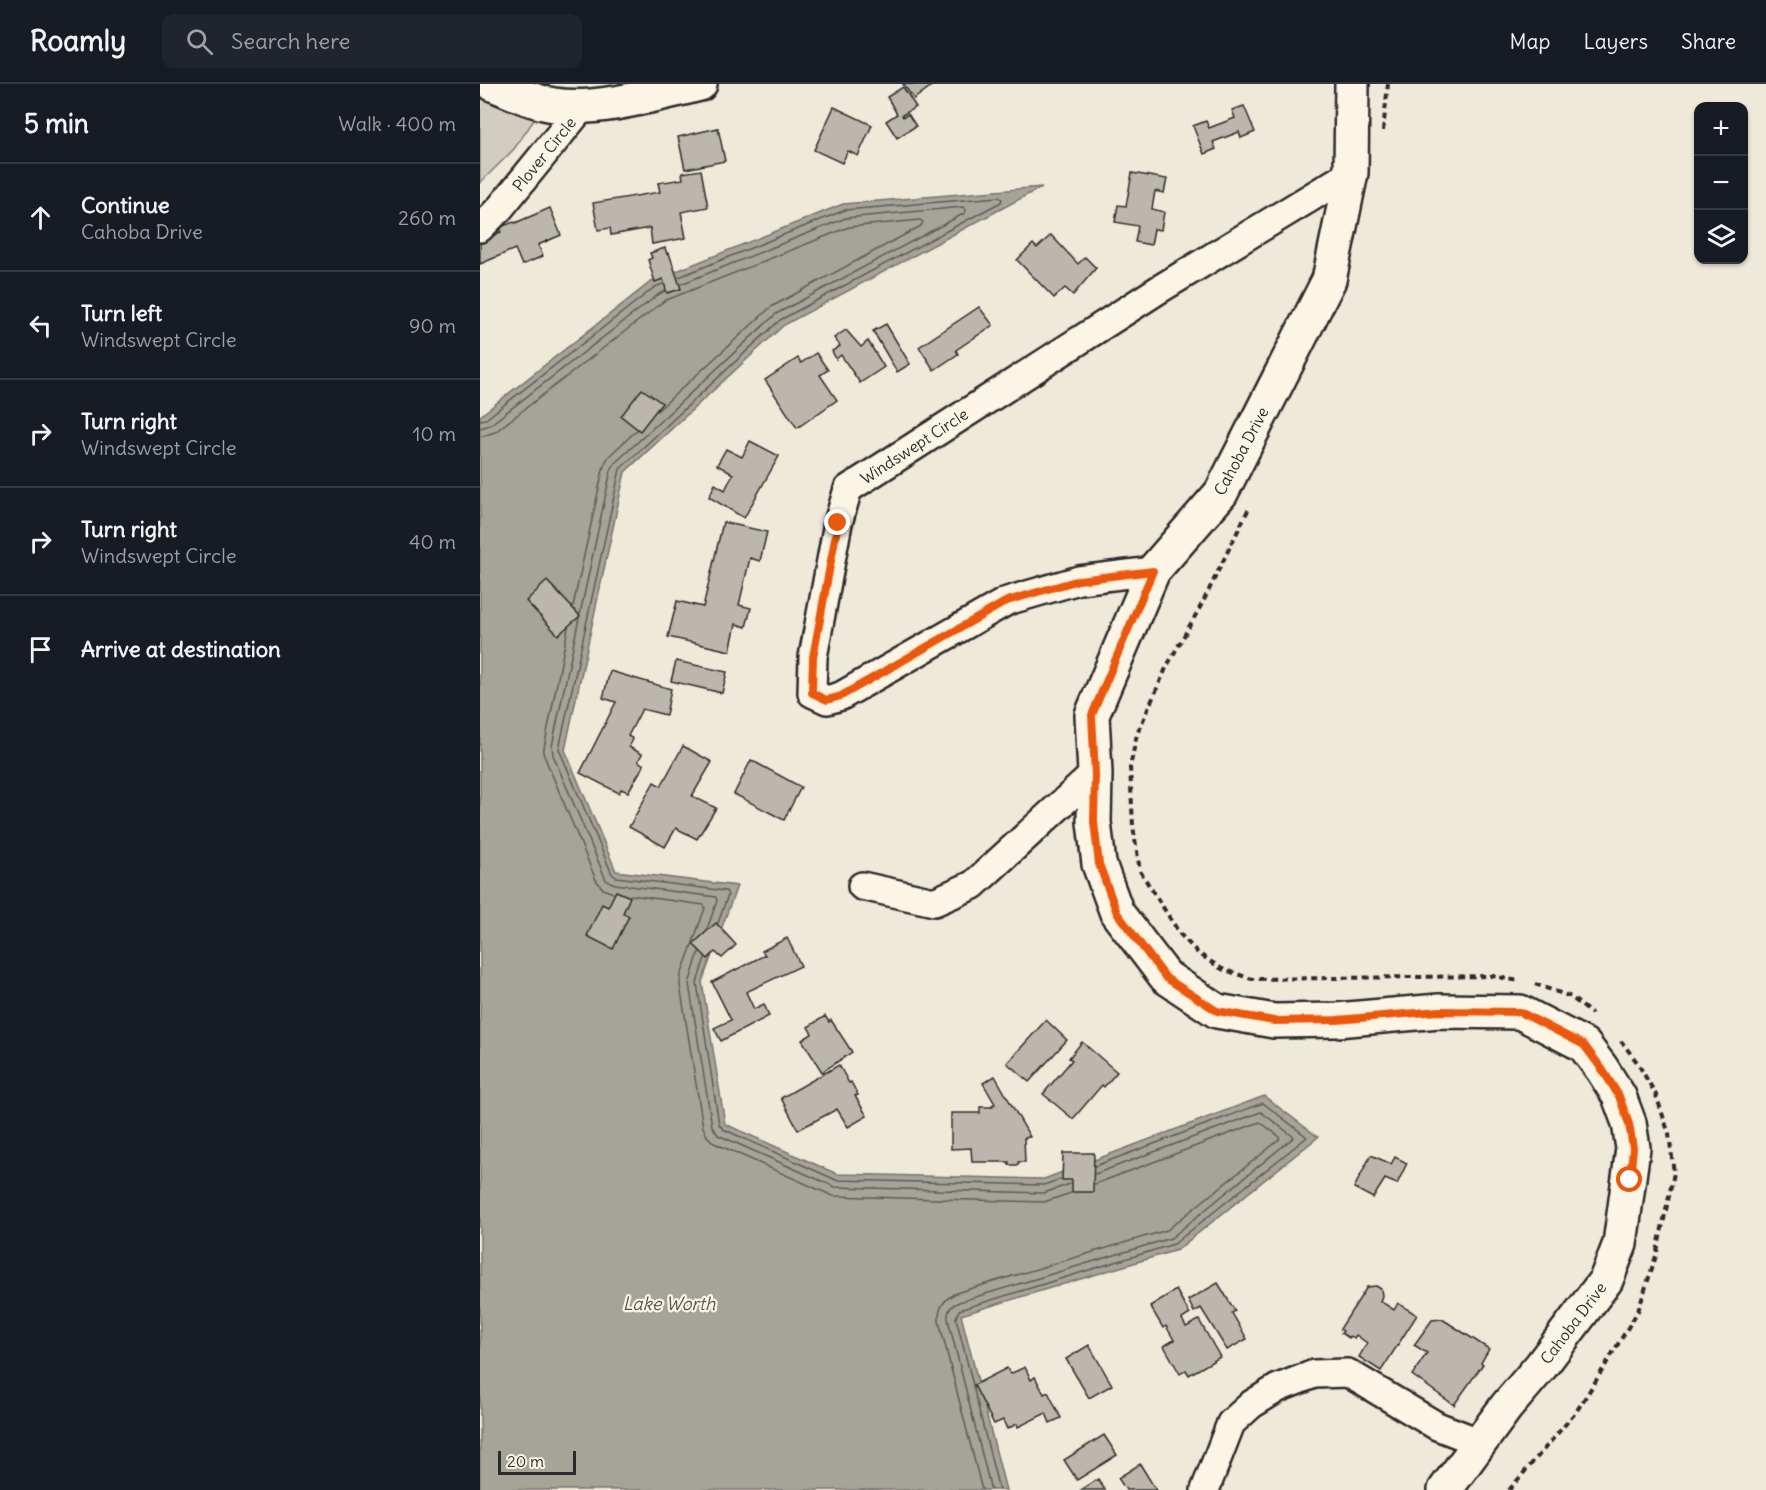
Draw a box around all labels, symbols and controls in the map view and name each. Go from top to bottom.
search box [162,14,582,68]
text: Roamly [30,23,126,59]
icon: search [183,25,216,58]
text: Search here [231,27,350,55]
text: Map [1510,28,1550,55]
text: Layers [1583,28,1648,55]
text: Share [1681,28,1736,55]
map controls [1694,102,1748,264]
button: + [1694,102,1748,156]
text: 5 min [24,107,89,140]
text: Walk · 400 m [338,111,456,136]
street label: Plover Circle [508,113,580,195]
button: − [1694,156,1748,210]
text: Continue [81,191,170,219]
icon: ahead [24,201,57,234]
text: 260 m [398,205,456,230]
button: layers [1694,210,1748,264]
text: Cahoba Drive [81,219,203,244]
text: Turn left [81,299,162,327]
icon: left [24,309,57,342]
text: 90 m [409,313,456,338]
text: Windswept Circle [81,327,236,352]
street label: Cahoba Drive [1209,403,1273,499]
street label: Windswept Circle [856,404,972,488]
text: Turn right [81,407,177,435]
icon: right [24,417,57,450]
text: 10 m [413,421,456,446]
text: Windswept Circle [81,435,236,460]
route end [824,509,850,535]
text: Turn right [81,515,177,543]
icon: right [24,525,57,558]
text: 40 m [409,529,456,554]
text: Windswept Circle [81,543,236,568]
icon: arrive [24,633,57,666]
text: Arrive at destination [81,635,281,663]
route start [1616,1166,1642,1192]
street label: Cahoba Drive [1536,1278,1610,1368]
water label: Lake Worth [623,1292,716,1315]
scale bar [498,1448,576,1476]
text: 20 m [507,1451,544,1471]

